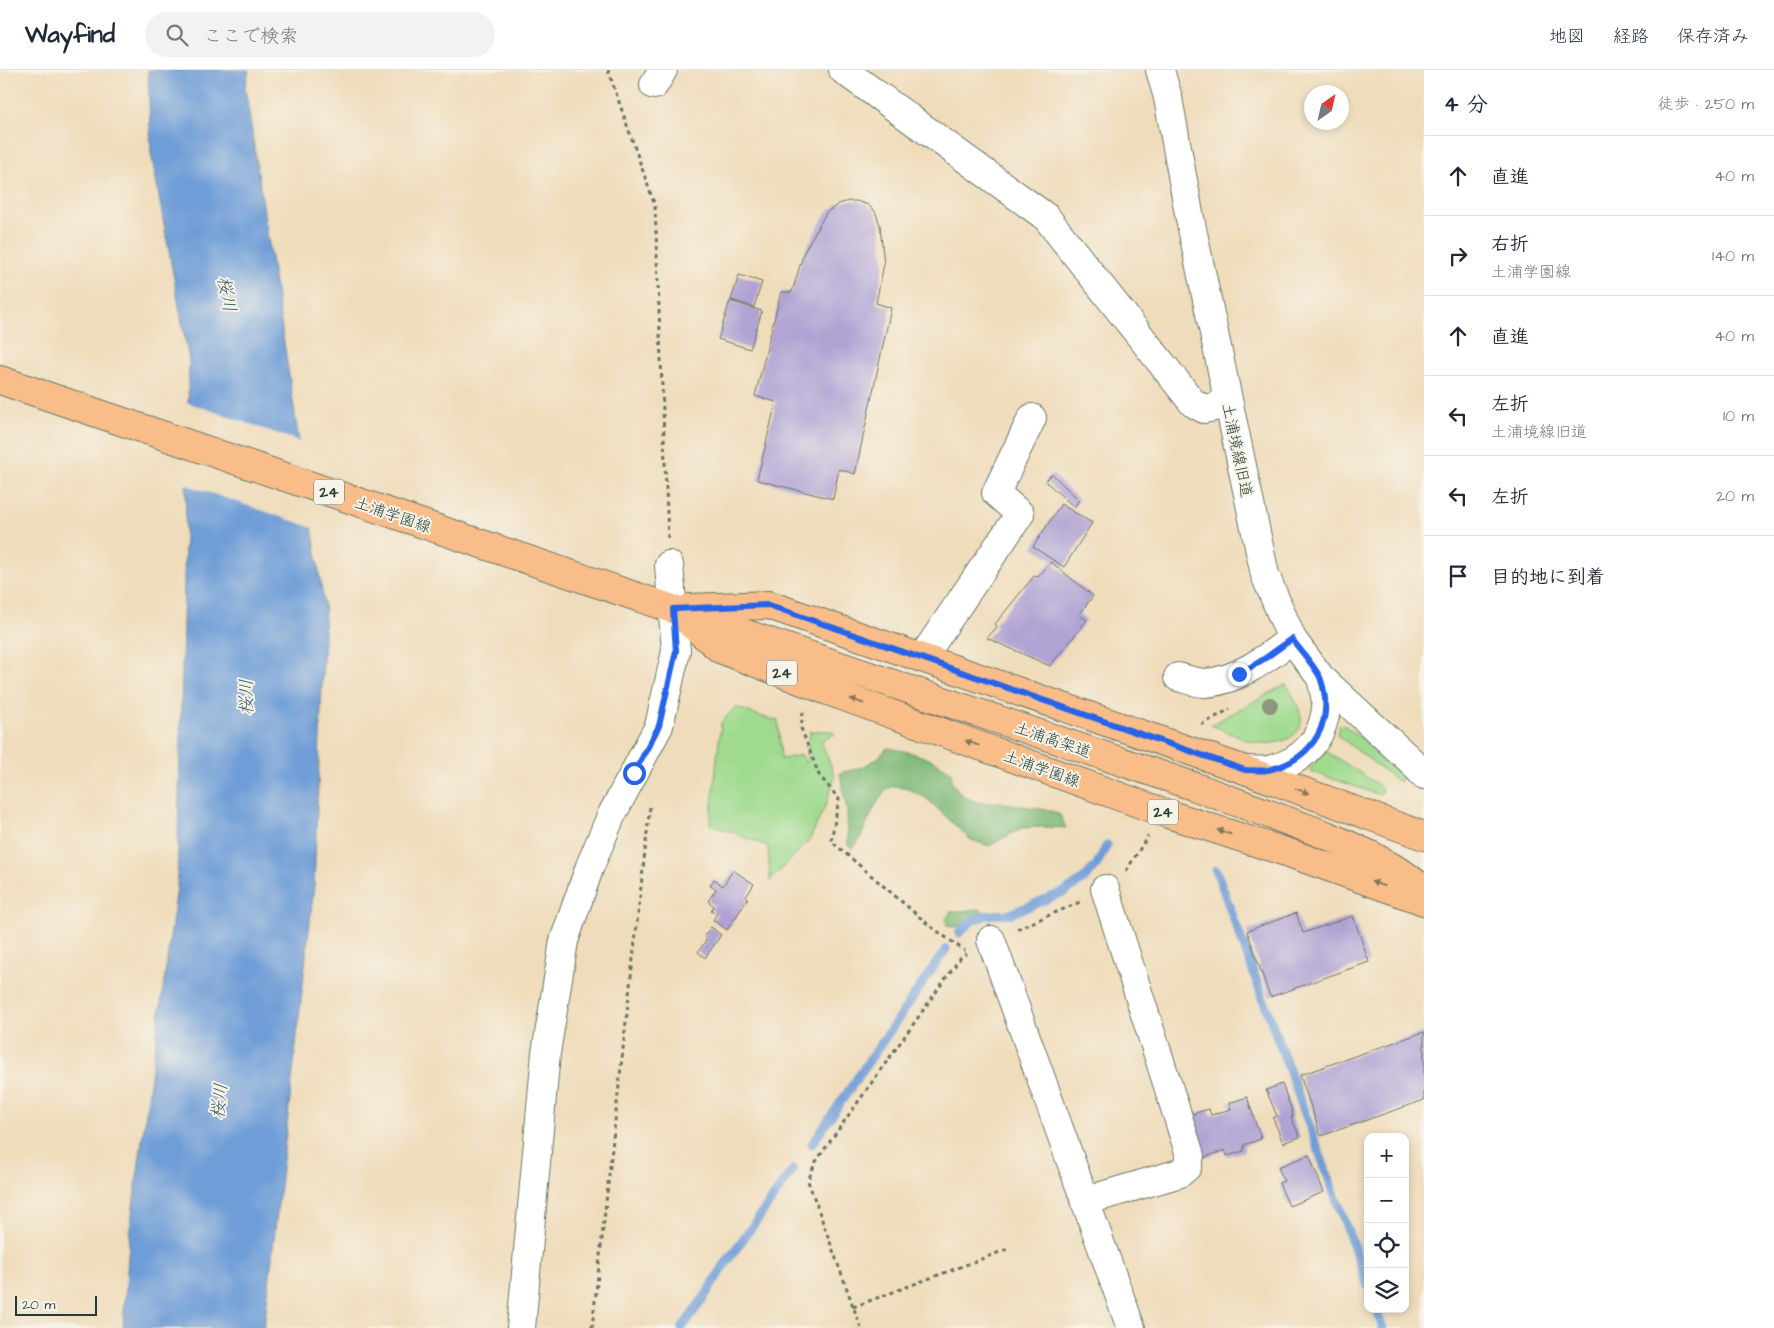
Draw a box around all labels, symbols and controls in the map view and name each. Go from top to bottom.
search box [145,12,495,57]
text: Wayfind [25,18,115,52]
icon: search [163,21,191,49]
text: ここで検索 [203,23,298,50]
text: 地図 [1549,24,1585,49]
text: 経路 [1613,24,1649,49]
text: 保存済み [1677,24,1749,49]
north arrow [1304,85,1349,130]
text: 4 分 [1444,90,1488,119]
text: 徒歩 · 250 m [1657,93,1754,115]
icon: ahead [1444,162,1472,190]
text: 直進 [1491,164,1529,191]
text: 40 m [1714,165,1754,187]
text: 右折 [1491,231,1529,258]
icon: right [1444,242,1472,270]
text: 140 m [1712,245,1754,267]
text: 土浦学園線 [1491,261,1571,283]
water label: 桜川 [211,274,242,314]
icon: ahead [1444,322,1472,350]
text: 直進 [1491,324,1529,351]
text: 40 m [1714,325,1754,347]
text: 左折 [1491,391,1529,418]
street label: 土浦境線旧道 [1216,401,1258,499]
icon: left [1444,402,1472,430]
text: 10 m [1723,405,1754,427]
text: 土浦境線旧道 [1491,421,1587,443]
road number: 24 [314,480,344,504]
icon: left [1444,482,1472,510]
text: 左折 [1491,484,1529,511]
text: 20 m [1716,485,1754,507]
street label: 土浦学園線 [351,492,434,538]
icon: arrive [1444,562,1472,590]
text: 目的地に到着 [1491,564,1605,591]
road number: 24 [767,660,797,686]
route end [1228,663,1251,686]
water label: 桜川 [234,679,259,715]
one-way arrow [849,697,864,705]
street label: 土浦高架道 [1011,717,1094,763]
one-way arrow [964,739,979,747]
street label: 土浦学園線 [1000,745,1083,793]
route start [623,762,646,785]
one-way arrow [1295,787,1310,795]
road number: 24 [1148,800,1178,824]
one-way arrow [1217,828,1232,835]
one-way arrow [1370,880,1385,888]
water label: 桜川 [205,1082,234,1120]
map controls [1364,1133,1409,1313]
button: + [1364,1133,1409,1178]
button: − [1364,1178,1409,1223]
button: locate [1364,1223,1409,1268]
button: layers [1364,1268,1409,1313]
scale bar [15,1293,98,1316]
text: 20 m [22,1295,55,1315]

